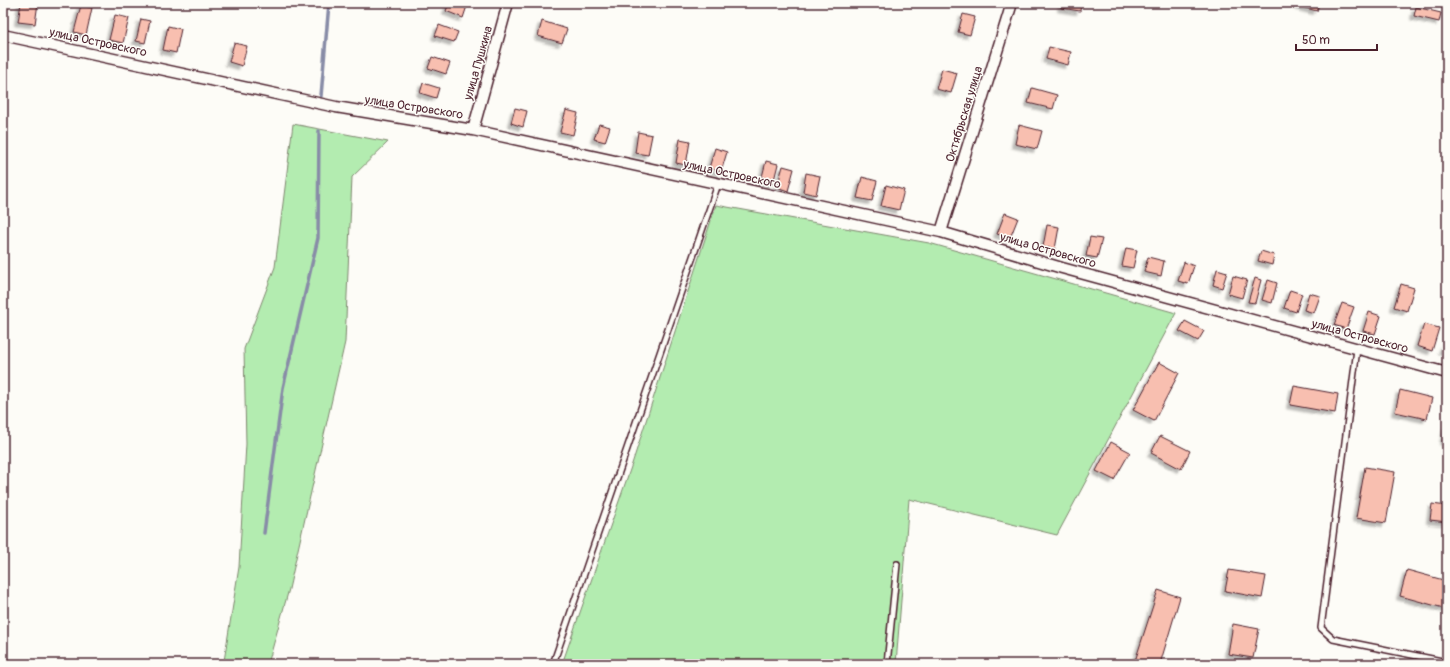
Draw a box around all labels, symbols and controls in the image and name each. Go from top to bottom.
street label: улица Пушкина [460,24,496,103]
street label: улица Островского [47,25,149,60]
scale bar [1296,26,1377,52]
text: 50 m [1302,33,1330,48]
street label: Октябрьская улица [943,64,986,164]
street label: улица Островского [363,92,465,123]
street label: улица Островского [681,157,783,192]
street label: улица Островского [997,229,1098,272]
street label: улица Островского [1309,316,1410,357]

